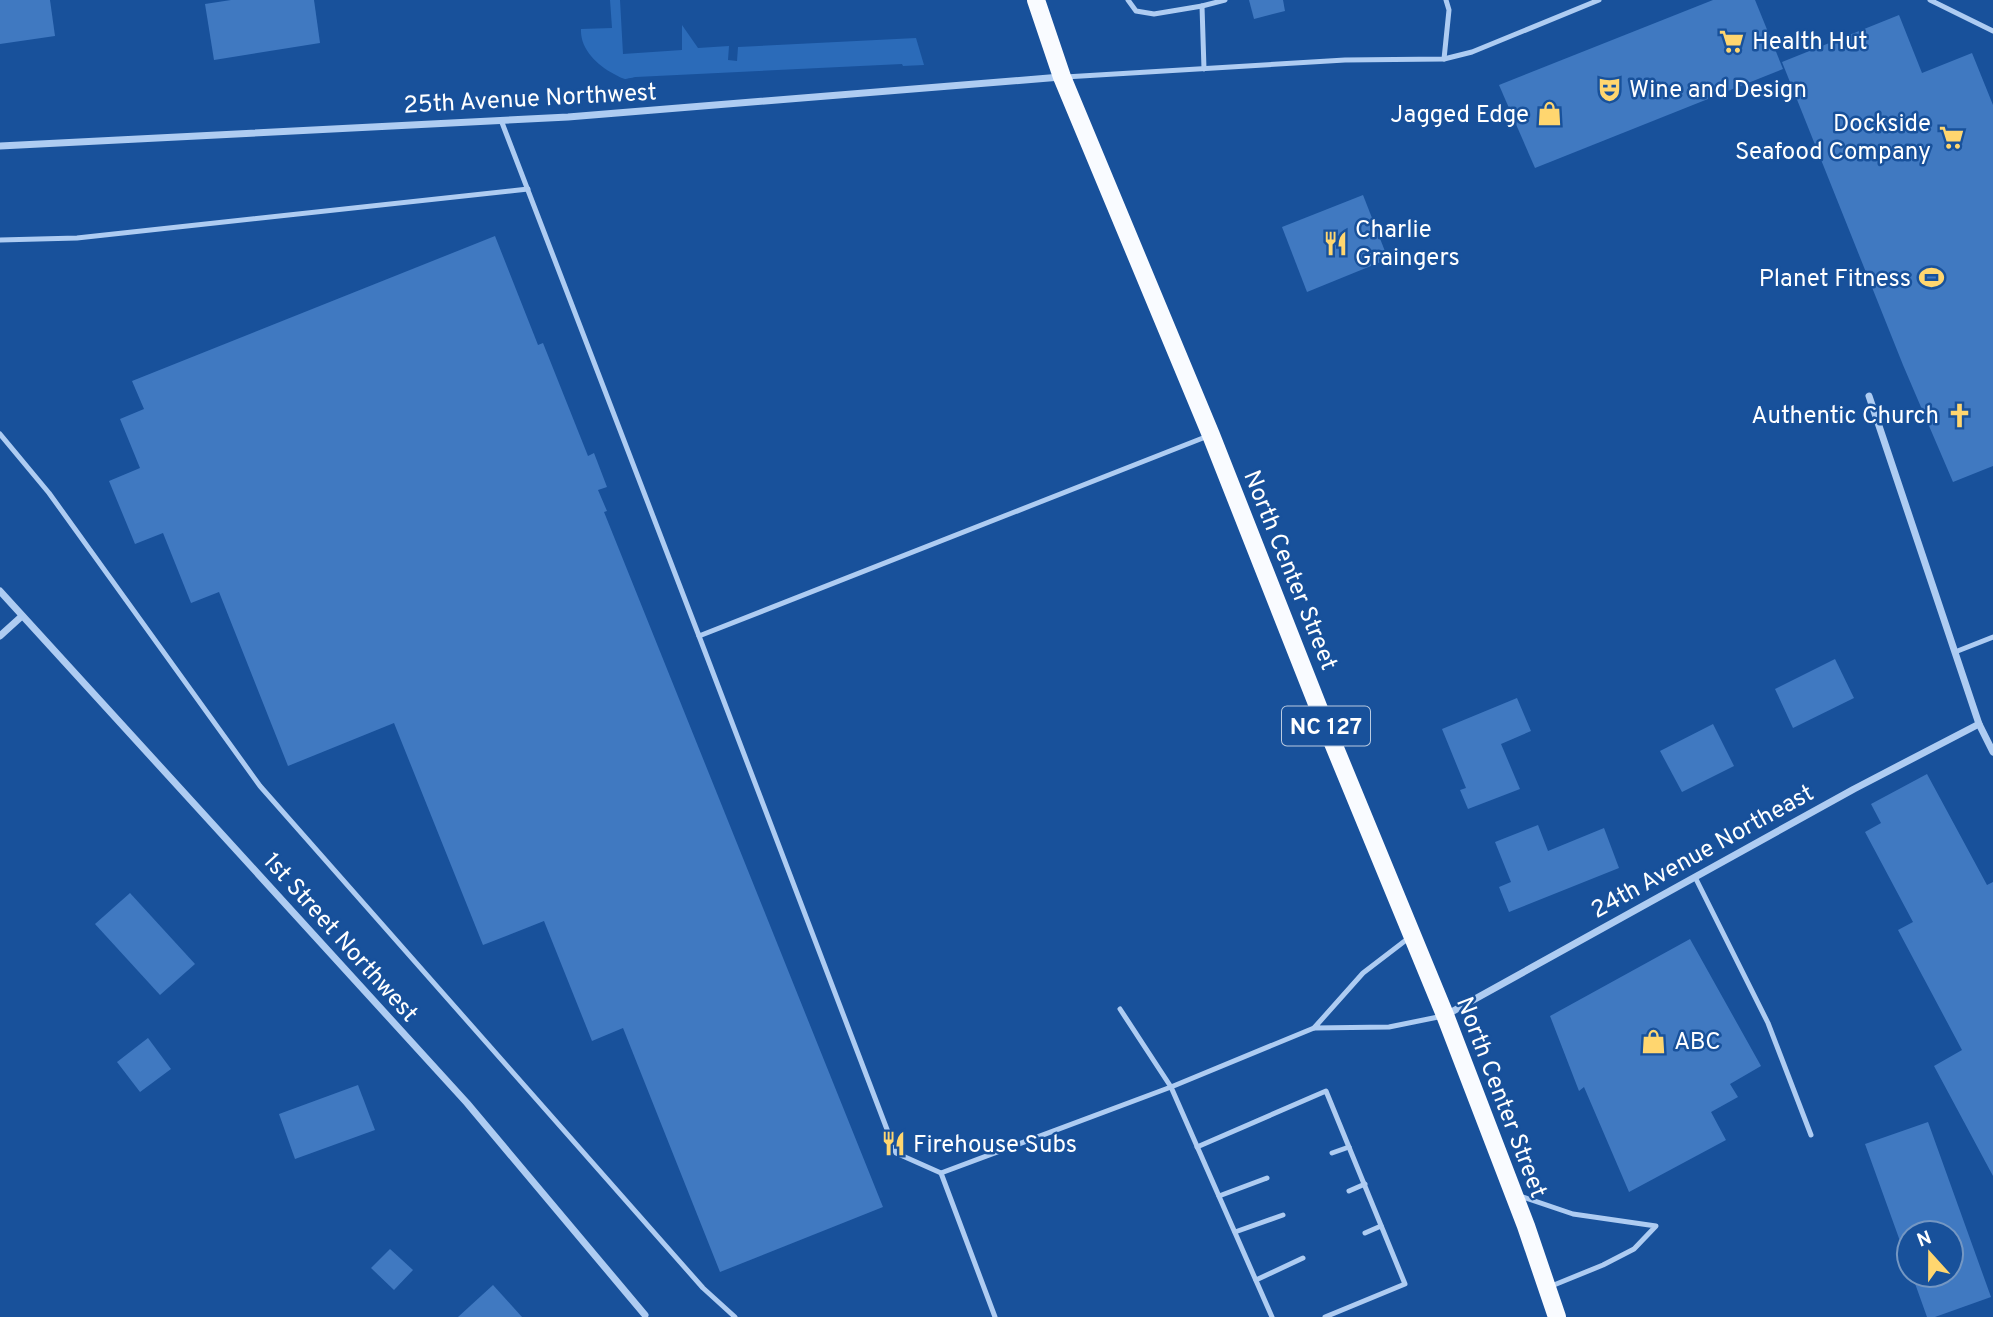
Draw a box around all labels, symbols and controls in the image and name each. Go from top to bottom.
supermarket icon: Health Hut [1718,27,1746,55]
place label: Health Hut [1752,28,1868,58]
theatre icon: Wine and Design [1595,75,1623,103]
place label: Wine and Design [1629,76,1807,106]
street label: 25th Avenue Northwest [403,78,658,122]
shop icon: Jagged Edge [1535,100,1563,128]
place label: Jagged Edge [1390,101,1529,131]
place label: Dockside Seafood Company [1735,110,1931,168]
supermarket icon: Dockside Seafood Company [1937,123,1965,151]
place label: Charlie Graingers [1355,216,1460,274]
restaurant icon: Charlie Graingers [1321,229,1349,257]
sports icon: Planet Fitness [1917,264,1945,292]
place label: Planet Fitness [1759,265,1911,295]
church icon: Authentic Church [1945,401,1973,429]
place label: Authentic Church [1751,402,1939,432]
street label: North Center Street [1235,467,1343,675]
road number: NC 127 [1282,706,1370,746]
street label: 24th Avenue Northeast [1586,779,1820,926]
street label: 1st Street Northwest [256,847,423,1029]
street label: North Center Street [1448,993,1552,1202]
shop icon: ABC [1640,1027,1668,1055]
place label: ABC [1674,1028,1721,1058]
restaurant icon: Firehouse Subs [879,1130,907,1158]
place label: Firehouse Subs [913,1131,1077,1161]
north arrow [1895,1219,1965,1289]
text: N [1914,1226,1935,1254]

